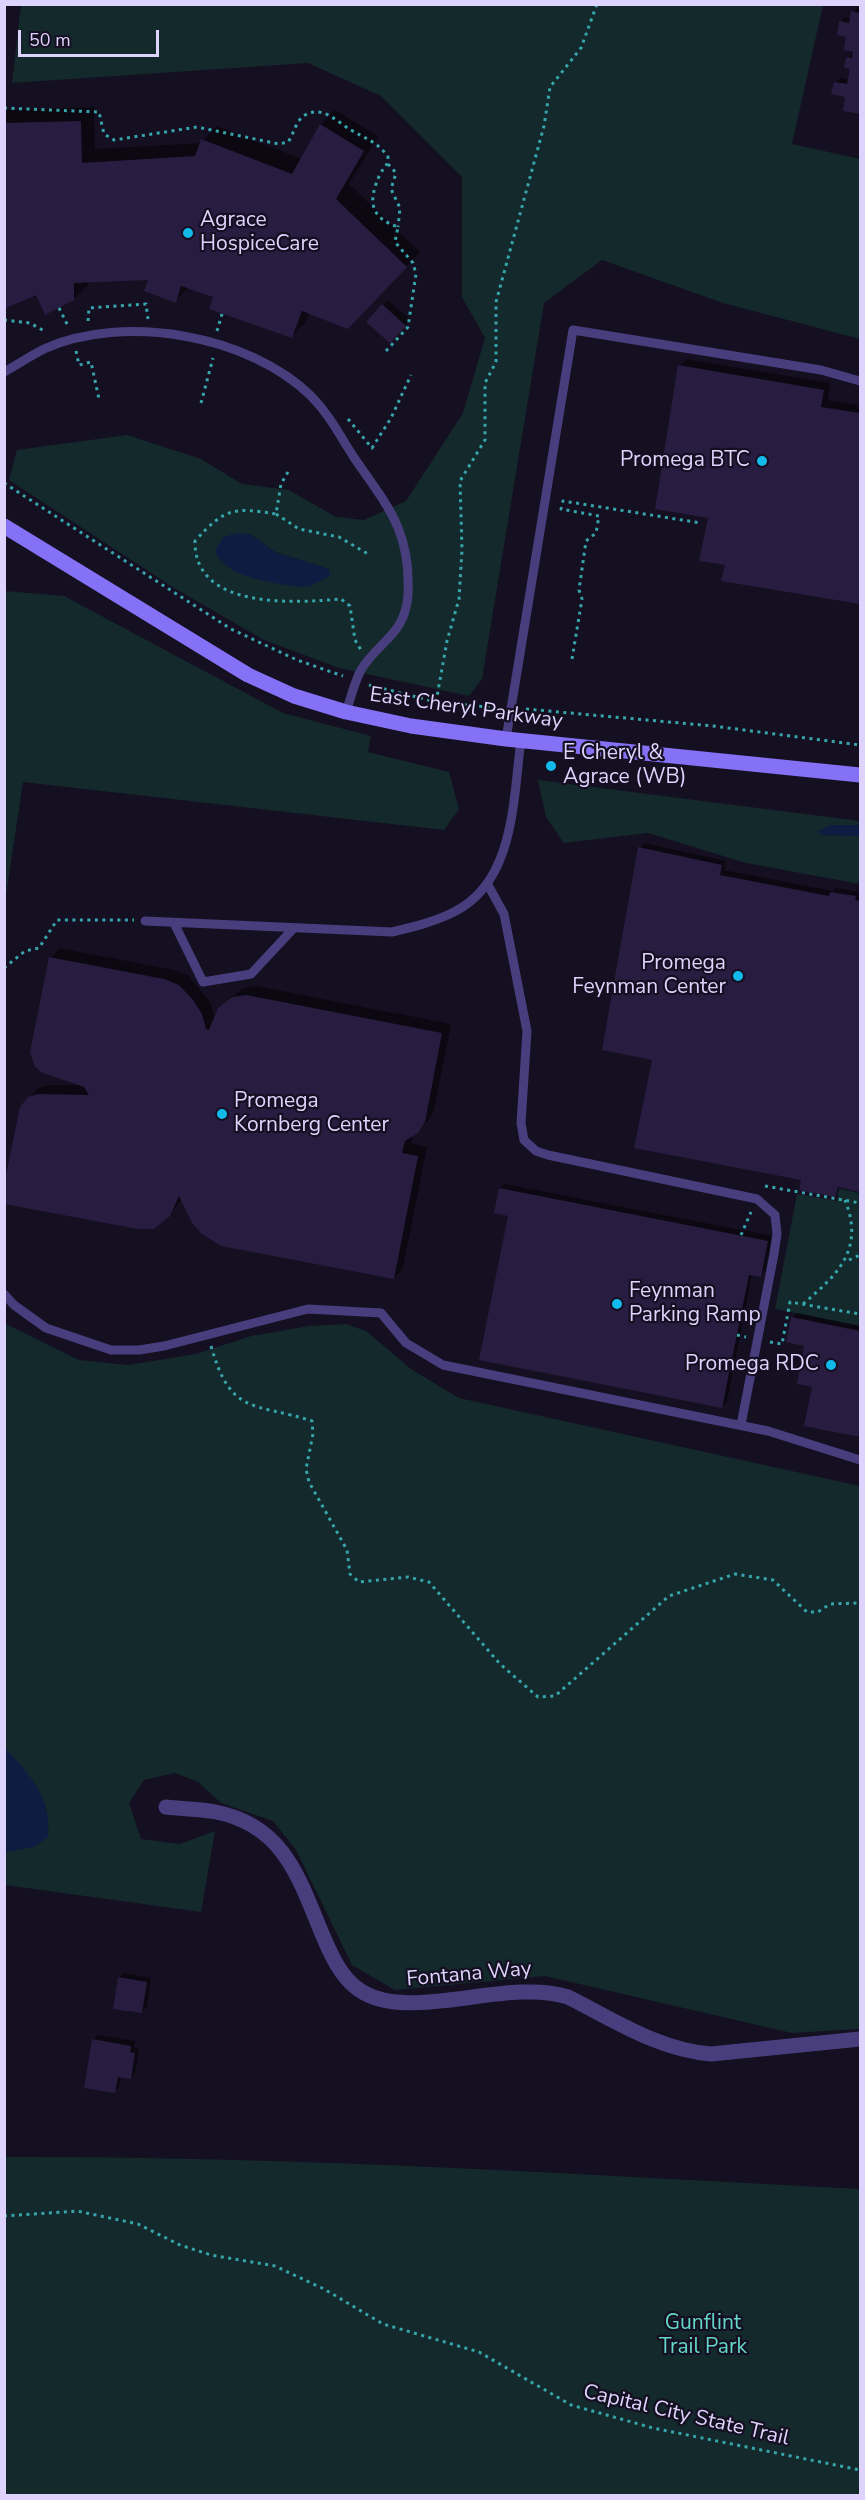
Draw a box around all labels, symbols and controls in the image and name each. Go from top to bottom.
scale bar [21,18,162,56]
text: 50 m [29,28,71,52]
place label: Agrace HospiceCare [200,208,319,258]
marker: Agrace HospiceCare [181,226,195,240]
place label: Promega BTC [620,448,750,474]
marker: Promega BTC [755,454,769,468]
street label: East Cheryl Parkway [368,683,564,735]
place label: E Cheryl & Agrace (WB) [563,741,686,791]
marker: E Cheryl & Agrace (WB) [544,759,558,773]
place label: Promega Feynman Center [572,951,726,1001]
marker: Promega Feynman Center [731,969,745,983]
place label: Promega Kornberg Center [234,1089,389,1139]
marker: Promega Kornberg Center [215,1107,229,1121]
place label: Feynman Parking Ramp [629,1279,761,1329]
marker: Feynman Parking Ramp [610,1297,624,1311]
place label: Promega RDC [685,1352,819,1378]
marker: Promega RDC [824,1358,838,1372]
street label: Fontana Way [405,1957,533,1993]
park label: Gunflint Trail Park [659,2311,747,2361]
street label: Capital City State Trail [581,2380,791,2452]

